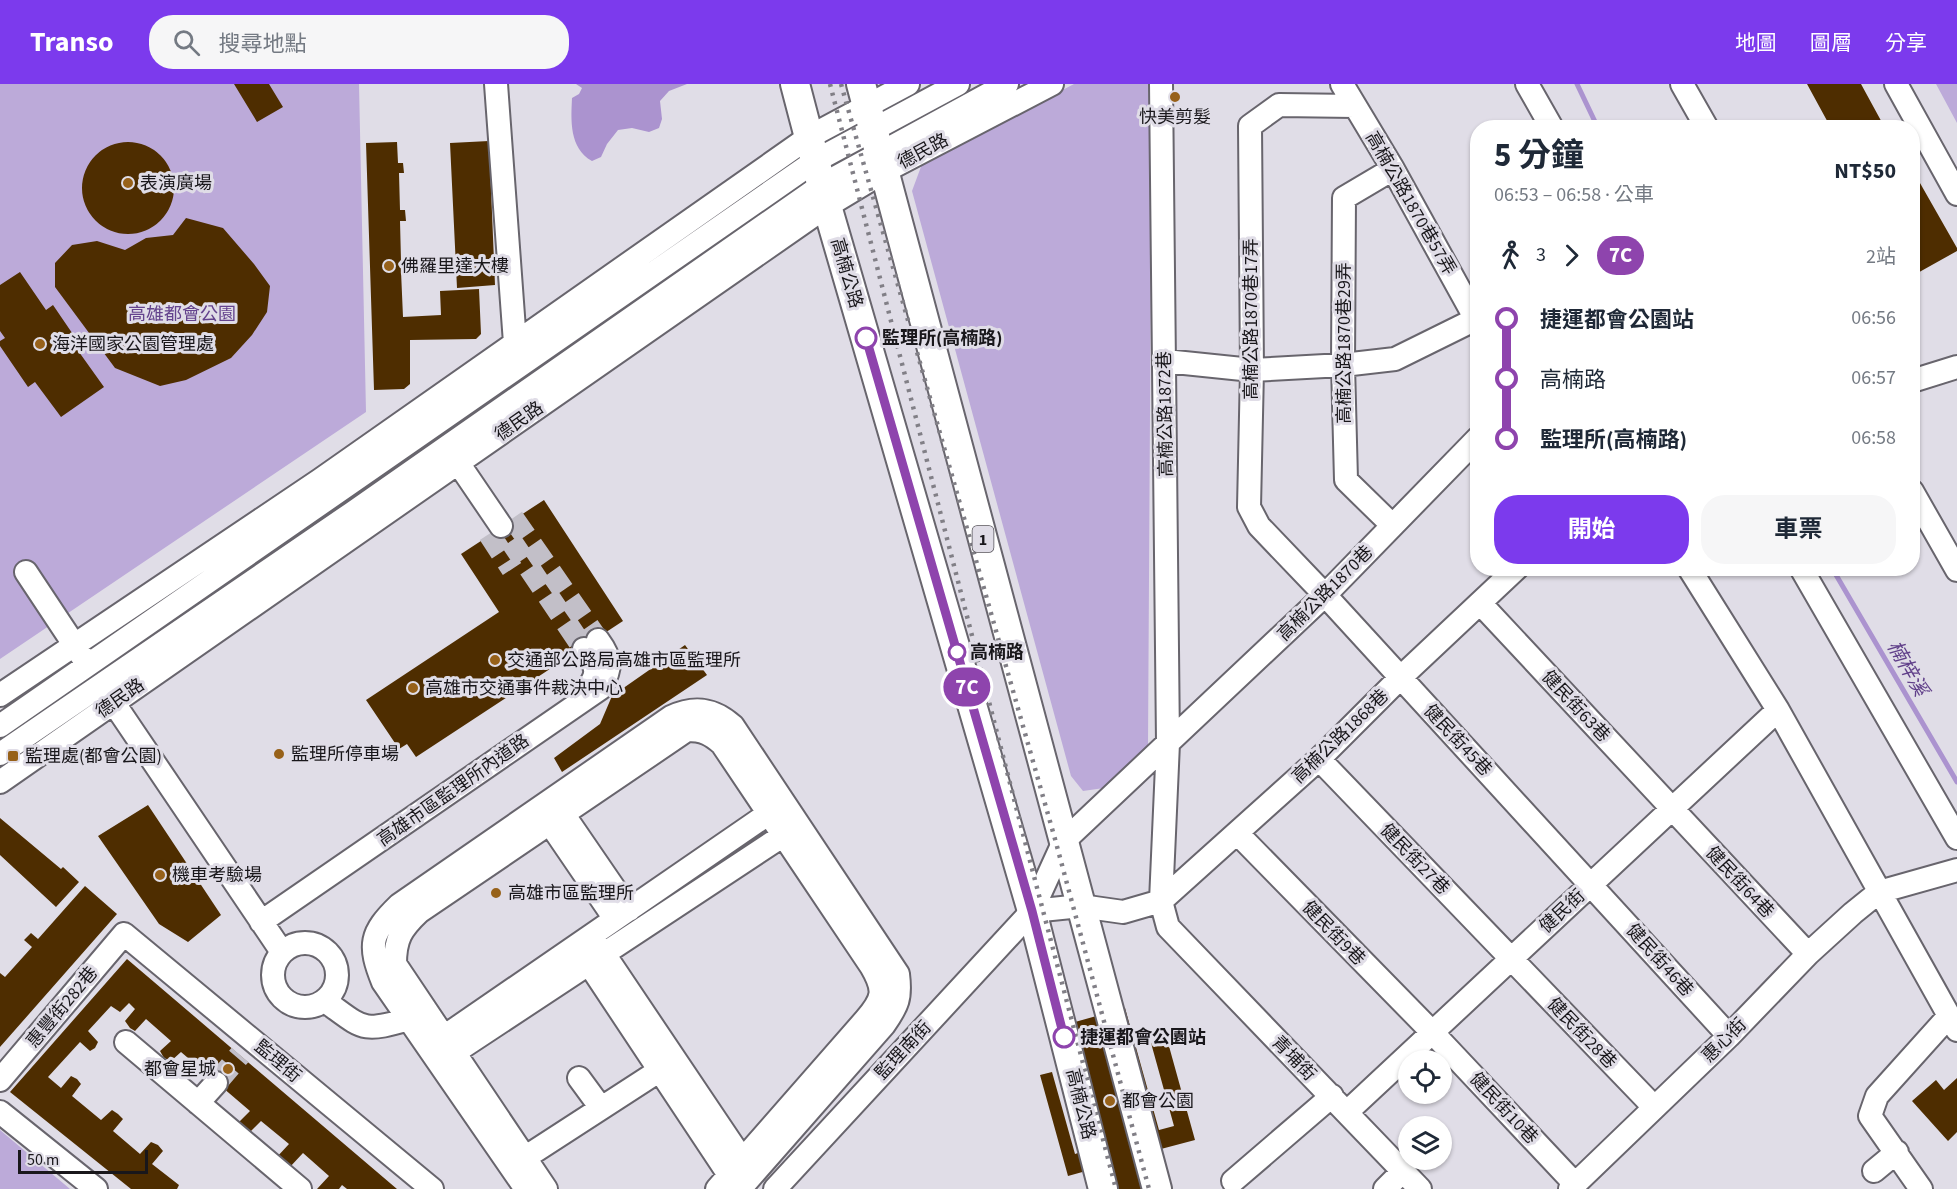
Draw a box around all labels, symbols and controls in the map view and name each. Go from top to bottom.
search box [149,15,569,69]
text: Transo [30,22,113,62]
icon: search [170,26,203,59]
text: 搜尋地點 [218,28,306,60]
text: 地圖 [1735,28,1777,58]
text: 圖層 [1810,28,1852,58]
text: 分享 [1885,28,1927,58]
marker: 快美剪髮 [1168,90,1182,104]
place label: 快美剪髮 [1139,105,1211,130]
street label: 高楠公路1870巷57弄 [1359,127,1462,280]
street label: 德民路 [894,128,953,175]
text: 5 分鐘 [1494,132,1584,179]
text: NT$50 [1834,155,1896,187]
place label: 表演廣場 [140,171,212,196]
marker: 表演廣場 [121,176,135,190]
text: 06:53 – 06:58 · 公車 [1494,181,1654,209]
street label: 高楠公路 [825,235,868,311]
street label: 高楠公路1870巷17弄 [1239,238,1264,400]
icon: walk [1494,239,1527,272]
icon: forward [1555,239,1588,272]
text: 7C [1609,240,1632,270]
text: 3 [1536,241,1546,269]
text: 2站 [1866,243,1896,271]
place label: 佛羅里達大樓 [401,254,509,279]
marker: 佛羅里達大樓 [382,259,396,273]
street label: 高楠公路1870巷29弄 [1332,262,1357,424]
park label: 高雄都會公園 [128,302,236,327]
text: 捷運都會公園站 [1540,304,1694,336]
text: 06:56 [1851,304,1896,332]
place label: 監理所(高楠路) [882,326,1002,351]
marker: 監理所(高楠路) [855,327,877,349]
place label: 海洋國家公園管理處 [52,332,214,357]
marker: 海洋國家公園管理處 [33,337,47,351]
street label: 高楠公路1872巷 [1152,351,1179,477]
text: 高楠路 [1540,364,1606,396]
text: 06:57 [1851,364,1896,392]
street label: 德民路 [490,396,549,447]
text: 監理所(高楠路) [1540,424,1687,456]
text: 06:58 [1851,424,1896,452]
button: 開始 [1494,495,1689,564]
button: 車票 [1701,495,1896,564]
road number: 1 [972,526,994,552]
street label: 高楠公路1870巷 [1272,540,1379,647]
water label: 楠梓溪 [1880,636,1936,704]
place label: 高楠路 [970,640,1024,665]
marker: 高楠路 [948,643,966,661]
place label: 交通部公路局高雄市區監理所 [507,648,741,673]
marker: 交通部公路局高雄市區監理所 [488,653,502,667]
street label: 健民街63巷 [1536,665,1615,748]
line badge: 7C [940,668,994,706]
text: 7C [955,672,979,702]
street label: 德民路 [91,673,150,724]
place label: 高雄市交通事件裁決中心 [425,676,623,701]
marker: 高雄市交通事件裁決中心 [406,681,420,695]
street label: 高楠公路1868巷 [1286,684,1394,789]
street label: 健民街45巷 [1418,699,1497,782]
street label: 高雄市區監理所內道路 [372,729,534,852]
place label: 監理所停車場 [291,742,399,767]
place label: 監理處(都會公園) [25,744,162,769]
marker: 監理所停車場 [272,747,286,761]
marker: 監理處(都會公園) [6,749,20,763]
street label: 健民街27巷 [1374,818,1455,900]
street label: 健民街64巷 [1700,841,1779,924]
place label: 機車考驗場 [172,863,262,888]
marker: 機車考驗場 [153,868,167,882]
place label: 高雄市區監理所 [508,881,634,906]
street label: 健民街 [1534,884,1591,939]
marker: 高雄市區監理所 [489,886,503,900]
street label: 健民街9巷 [1297,896,1371,971]
street label: 健民街46巷 [1620,919,1699,1002]
street label: 惠豐街282巷 [21,961,104,1053]
street label: 健民街28巷 [1541,992,1622,1074]
street label: 惠心街 [1696,1012,1752,1068]
street label: 監理南街 [870,1015,937,1085]
place label: 捷運都會公園站 [1080,1025,1206,1050]
marker: 捷運都會公園站 [1053,1026,1075,1048]
street label: 青埔街 [1266,1030,1321,1086]
street label: 監理街 [249,1034,306,1088]
map controls [1398,1050,1452,1170]
button: locate [1398,1050,1452,1104]
place label: 都會星城 [144,1057,216,1082]
marker: 都會星城 [221,1062,235,1076]
street label: 高楠公路 [1060,1066,1101,1142]
street label: 健民街10巷 [1464,1067,1543,1150]
place label: 都會公園 [1122,1089,1194,1114]
marker: 都會公園 [1103,1094,1117,1108]
button: layers [1398,1116,1452,1170]
scale bar [18,1147,148,1174]
text: 50 m [27,1149,59,1171]

